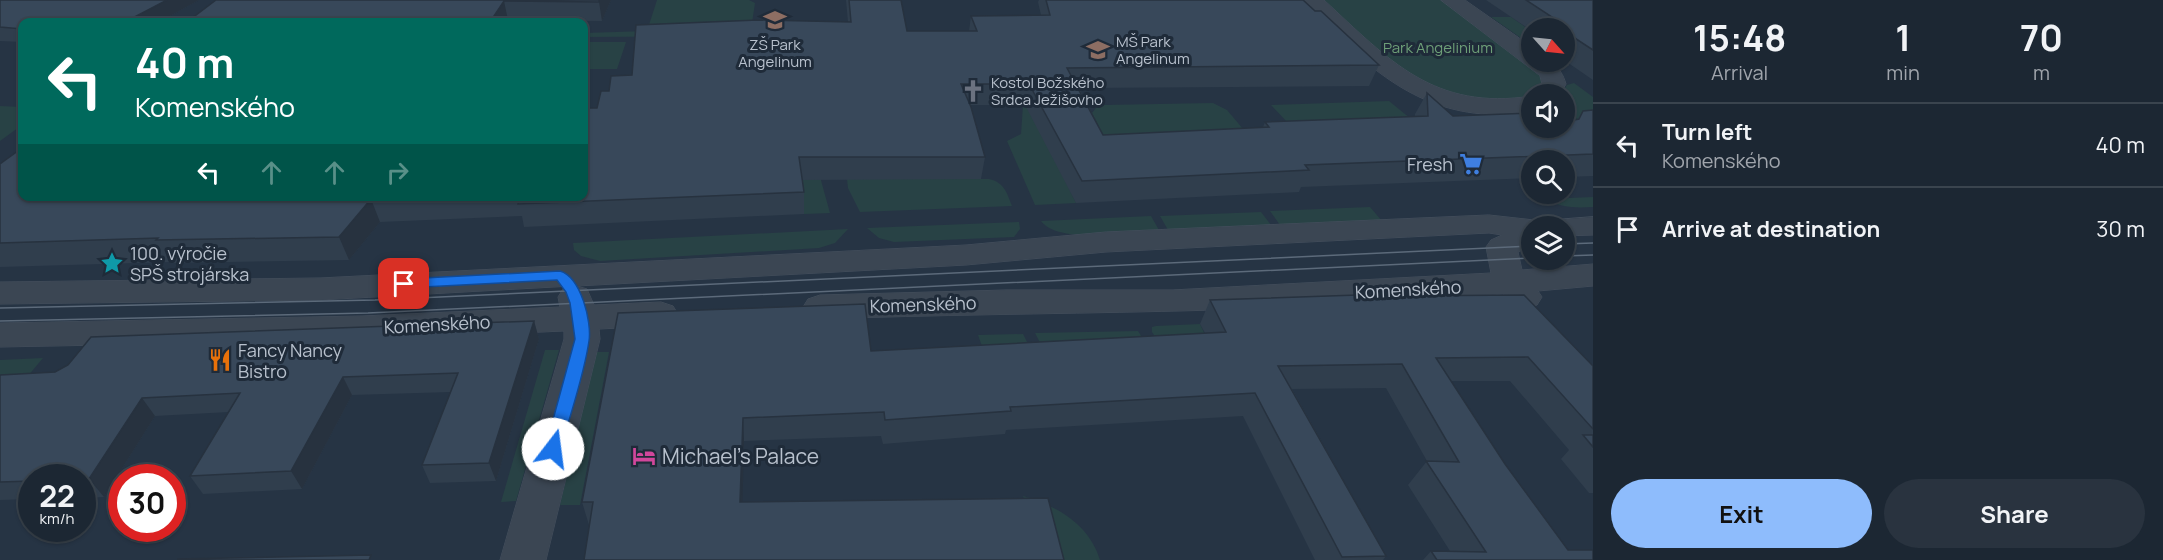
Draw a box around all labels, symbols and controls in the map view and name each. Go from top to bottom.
school or university icon: ZŠ Park Angelinum [762,7,788,33]
text: 15:48 [1693,13,1786,62]
text: 1 [1895,13,1911,62]
text: 70 [2020,13,2063,62]
north arrow [1521,18,1575,72]
map controls [1521,18,1575,270]
place label: MŠ Park Angelinum [1116,31,1190,69]
text: 40 m [135,33,234,91]
place label: ZŠ Park Angelinum [738,34,812,72]
school or university icon: MŠ Park Angelinum [1085,37,1111,63]
park label: Park Angelinium [1383,37,1493,58]
icon: left [36,42,114,120]
text: Arrival [1711,59,1768,86]
text: min [1886,59,1920,86]
text: m [2033,59,2050,86]
place label: Kostol Božského Srdca Ježišovho [991,72,1104,110]
church icon: Kostol Božského Srdca Ježišovho [960,78,986,104]
button: sound [1521,84,1575,138]
text: Komenského [135,88,295,125]
text: Turn left [1662,117,1752,147]
icon: left [1611,129,1644,162]
text: 40 m [2096,130,2145,160]
text: Komenského [1662,147,1780,174]
button: search [1521,150,1575,204]
supermarket icon: Fresh [1458,151,1484,177]
place label: Fresh [1407,152,1453,176]
icon: left [192,156,225,189]
icon: ahead [255,156,288,189]
icon: ahead [318,156,351,189]
icon: right [381,156,414,189]
icon: arrive [1611,213,1644,246]
text: Arrive at destination [1662,214,1880,244]
text: 30 m [2096,214,2145,244]
button: layers [1521,216,1575,270]
place label: 100. výročie SPŠ strojárska [130,241,249,286]
place icon: 100. výročie SPŠ strojárska [99,250,125,276]
pin [378,258,429,309]
icon: arrive [387,267,420,300]
street label: Komenského [1354,274,1462,304]
street label: Komenského [869,290,977,318]
street label: Komenského [383,309,491,339]
place label: Fancy Nancy Bistro [238,338,343,383]
restaurant icon: Fancy Nancy Bistro [207,347,233,373]
position arrow [521,417,585,481]
place label: Michael's Palace [662,442,819,470]
hotel icon: Michael's Palace [631,443,657,469]
speed limit sign: 30 [108,464,186,542]
text: 22 [39,475,75,516]
button: Exit [1611,479,1872,548]
button: Share [1884,479,2145,548]
text: km/h [40,508,74,529]

